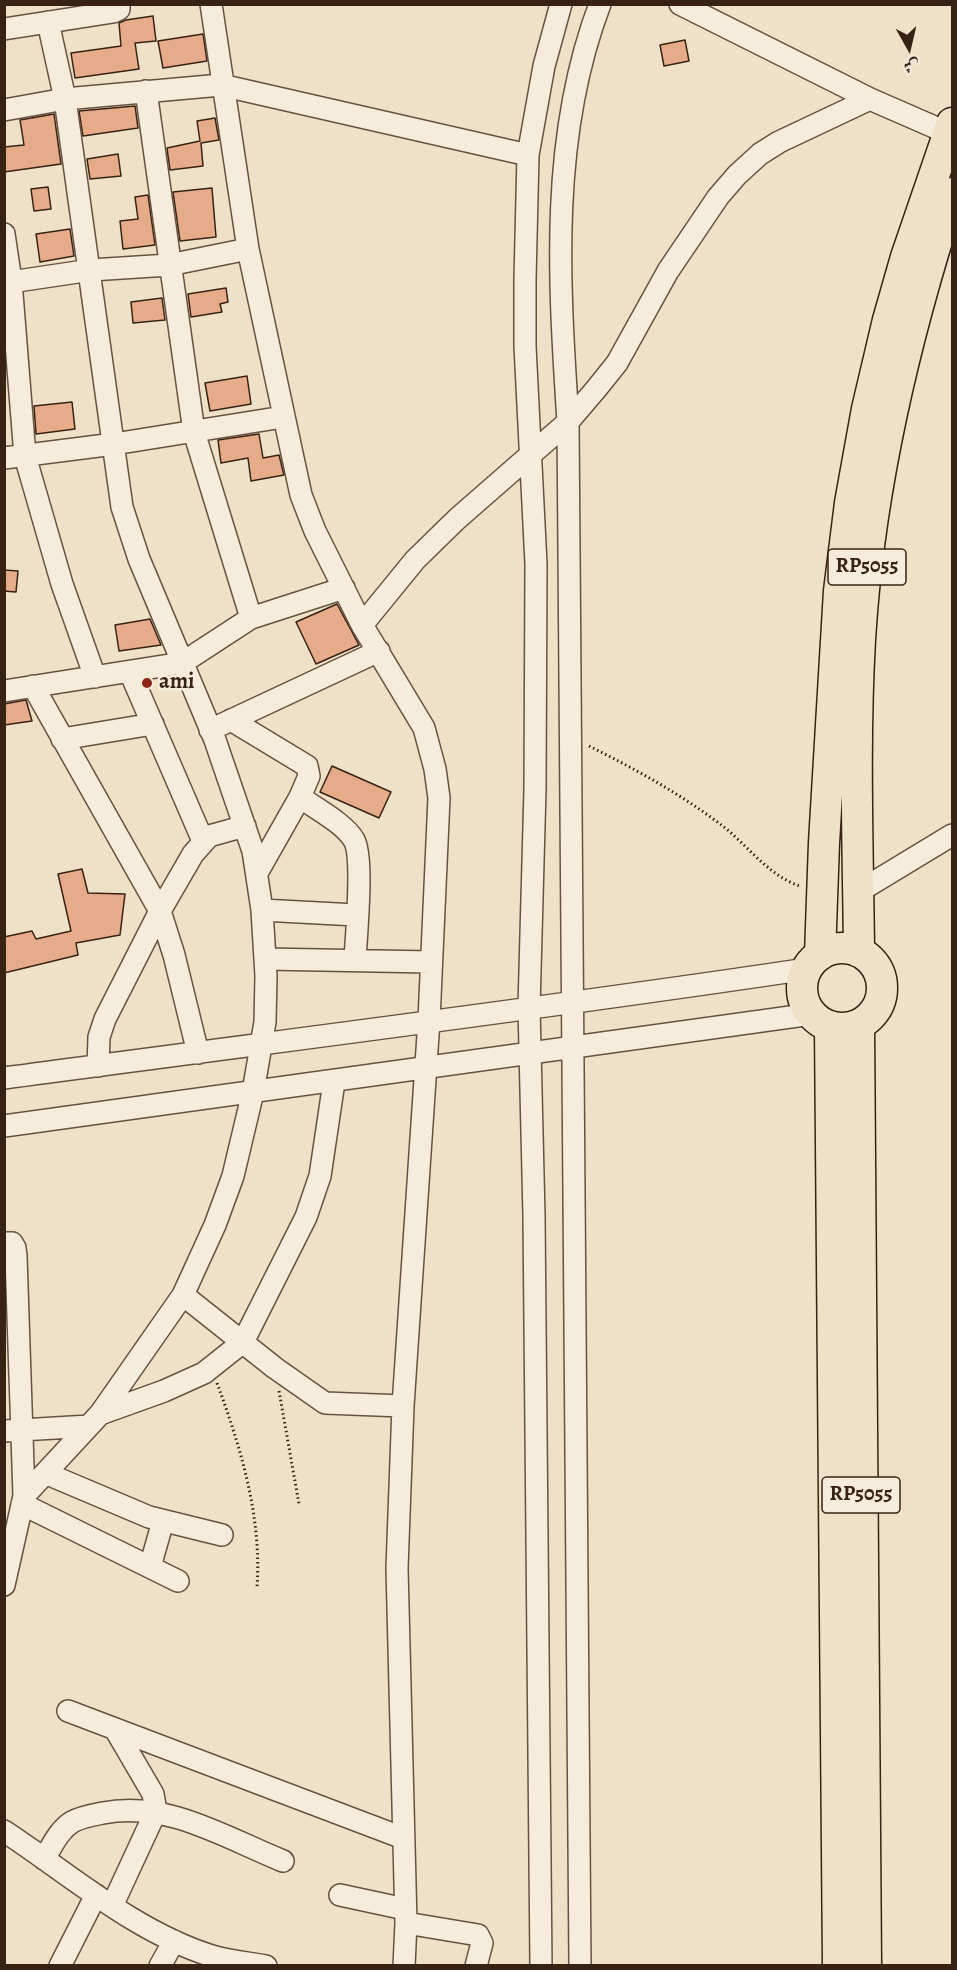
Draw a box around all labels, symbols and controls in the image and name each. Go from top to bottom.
north arrow [879,18,939,78]
text: ش [902,54,921,78]
road number: RP5055 [828,549,906,585]
place label: ami [159,670,194,696]
marker: ami [140,676,154,690]
road number: RP5055 [822,1477,900,1513]

